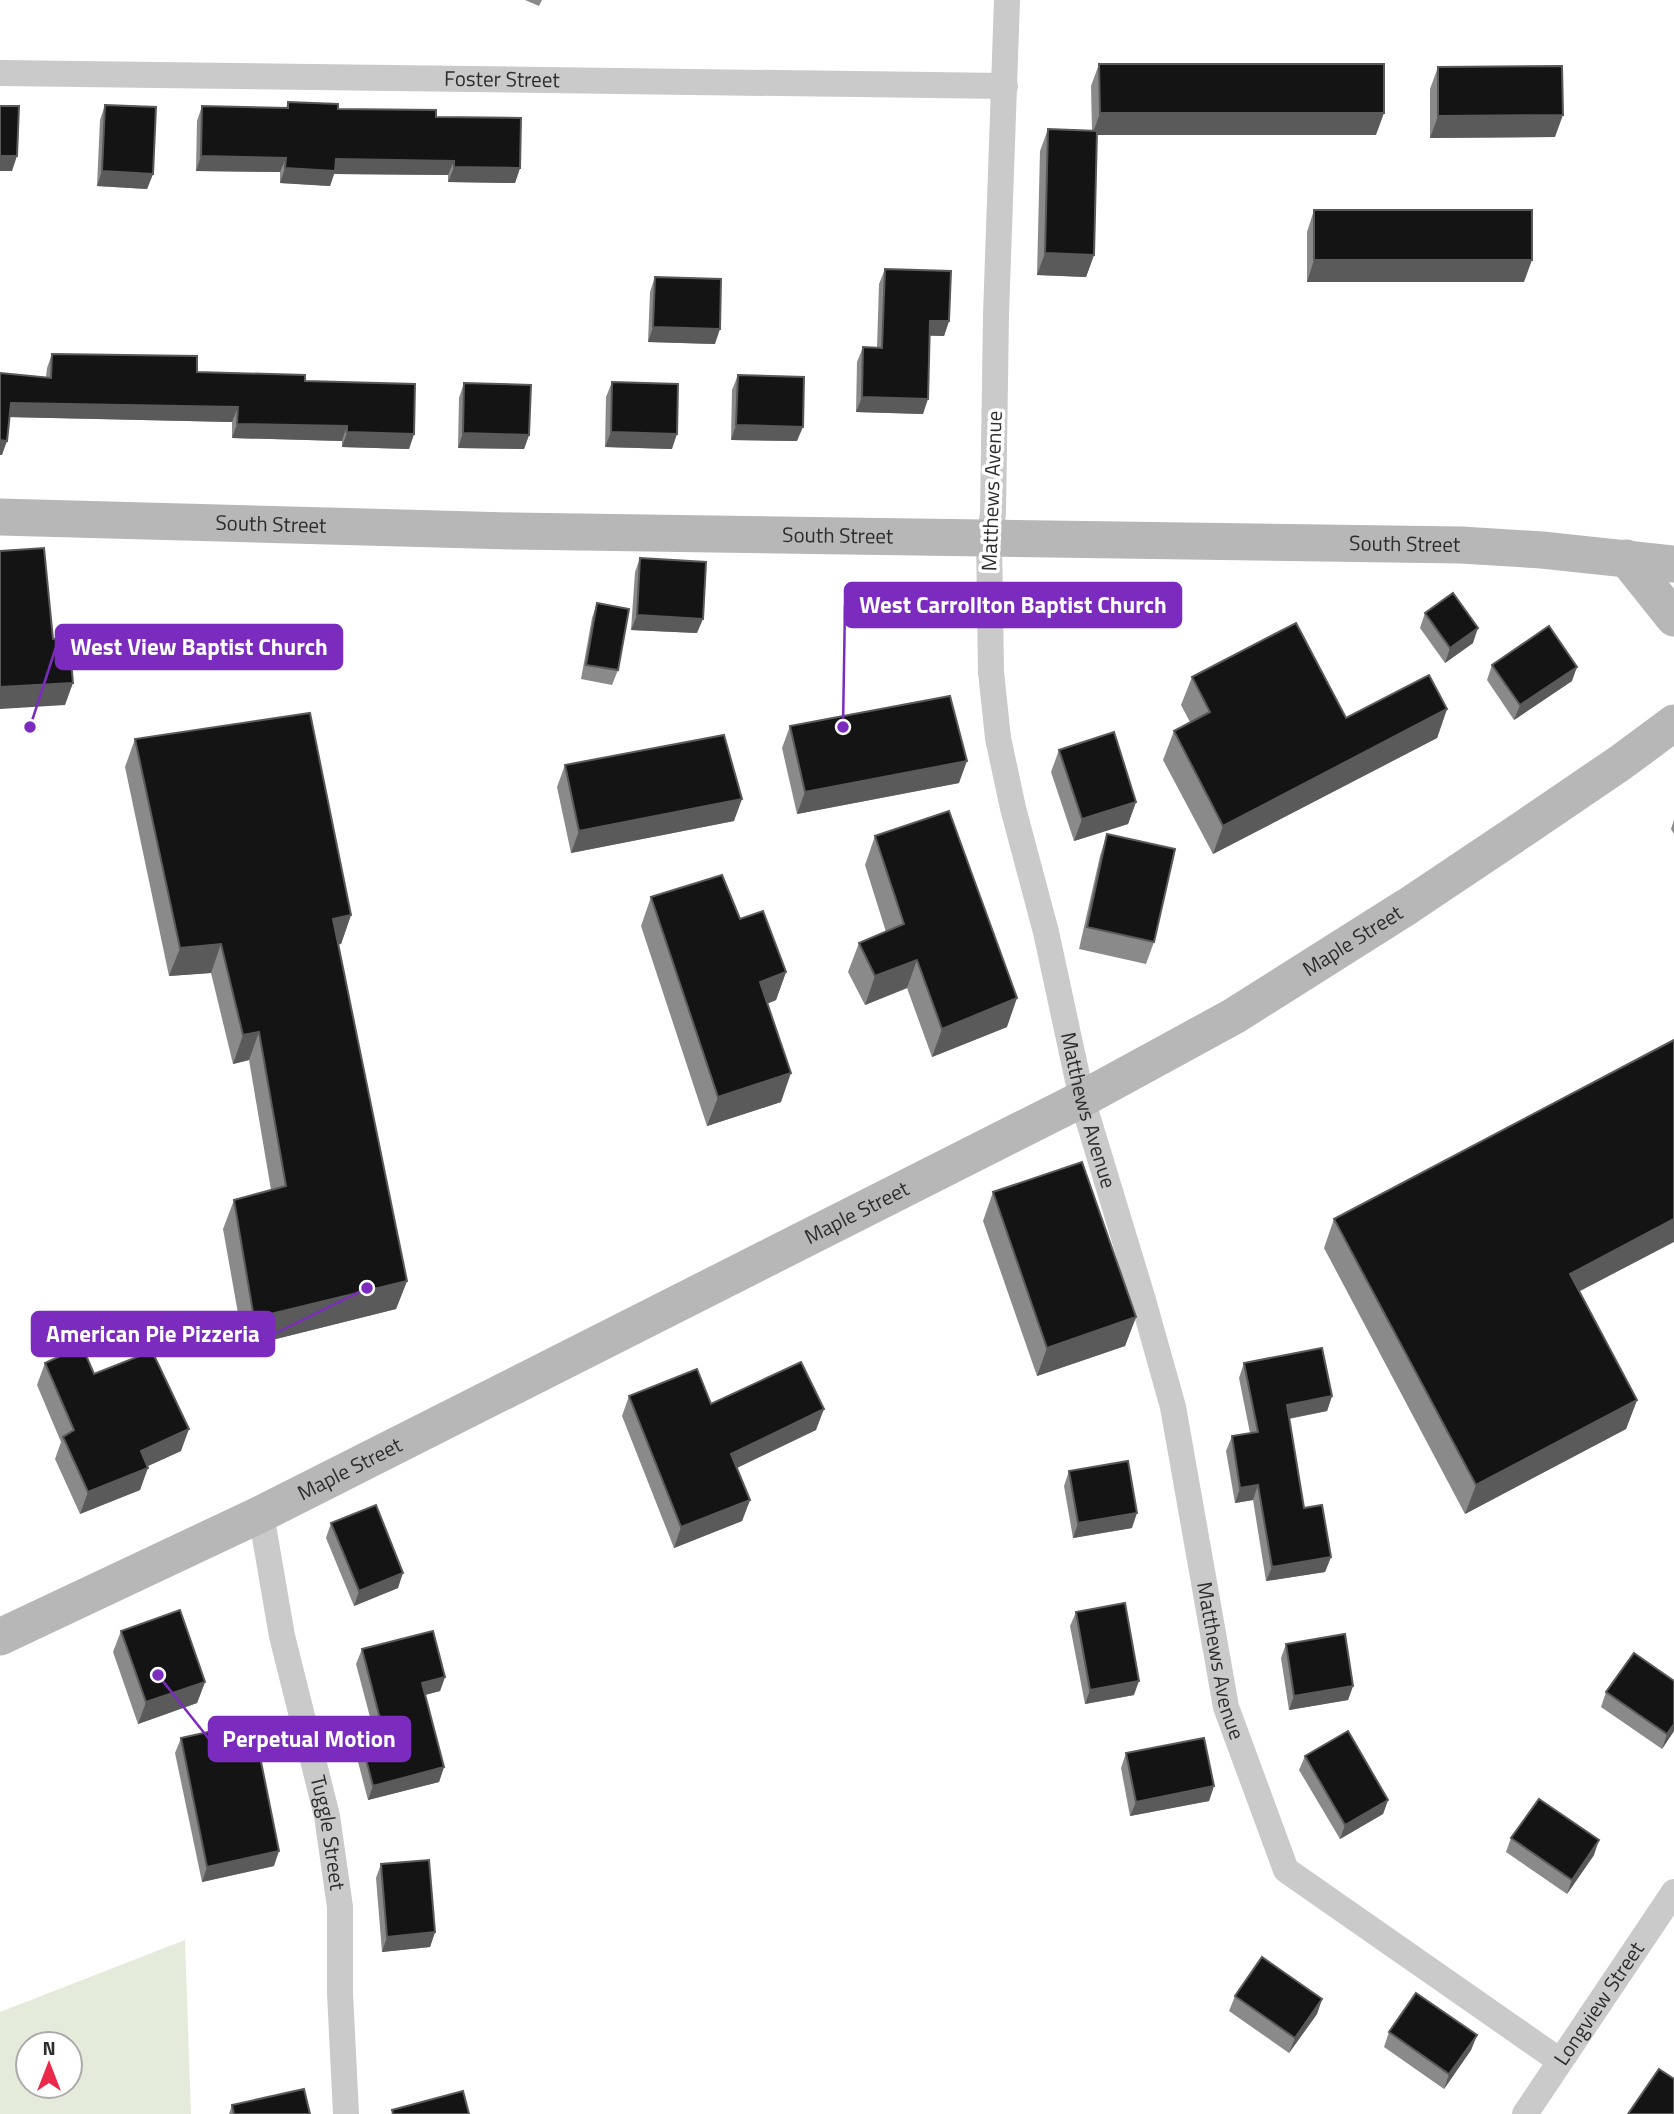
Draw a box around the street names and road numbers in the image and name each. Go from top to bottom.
street label: Foster Street [444,62,561,95]
street label: Matthews Avenue [972,410,1010,572]
street label: South Street [215,506,328,541]
street label: South Street [782,518,894,552]
street label: South Street [1349,526,1461,560]
street label: Maple Street [1296,896,1409,984]
street label: Matthews Avenue [1053,1029,1125,1192]
street label: Maple Street [798,1172,915,1252]
street label: Maple Street [291,1428,408,1508]
street label: Matthews Avenue [1189,1579,1254,1744]
street label: Tuggle Street [302,1772,354,1893]
street label: Longview Street [1545,1934,1652,2071]

